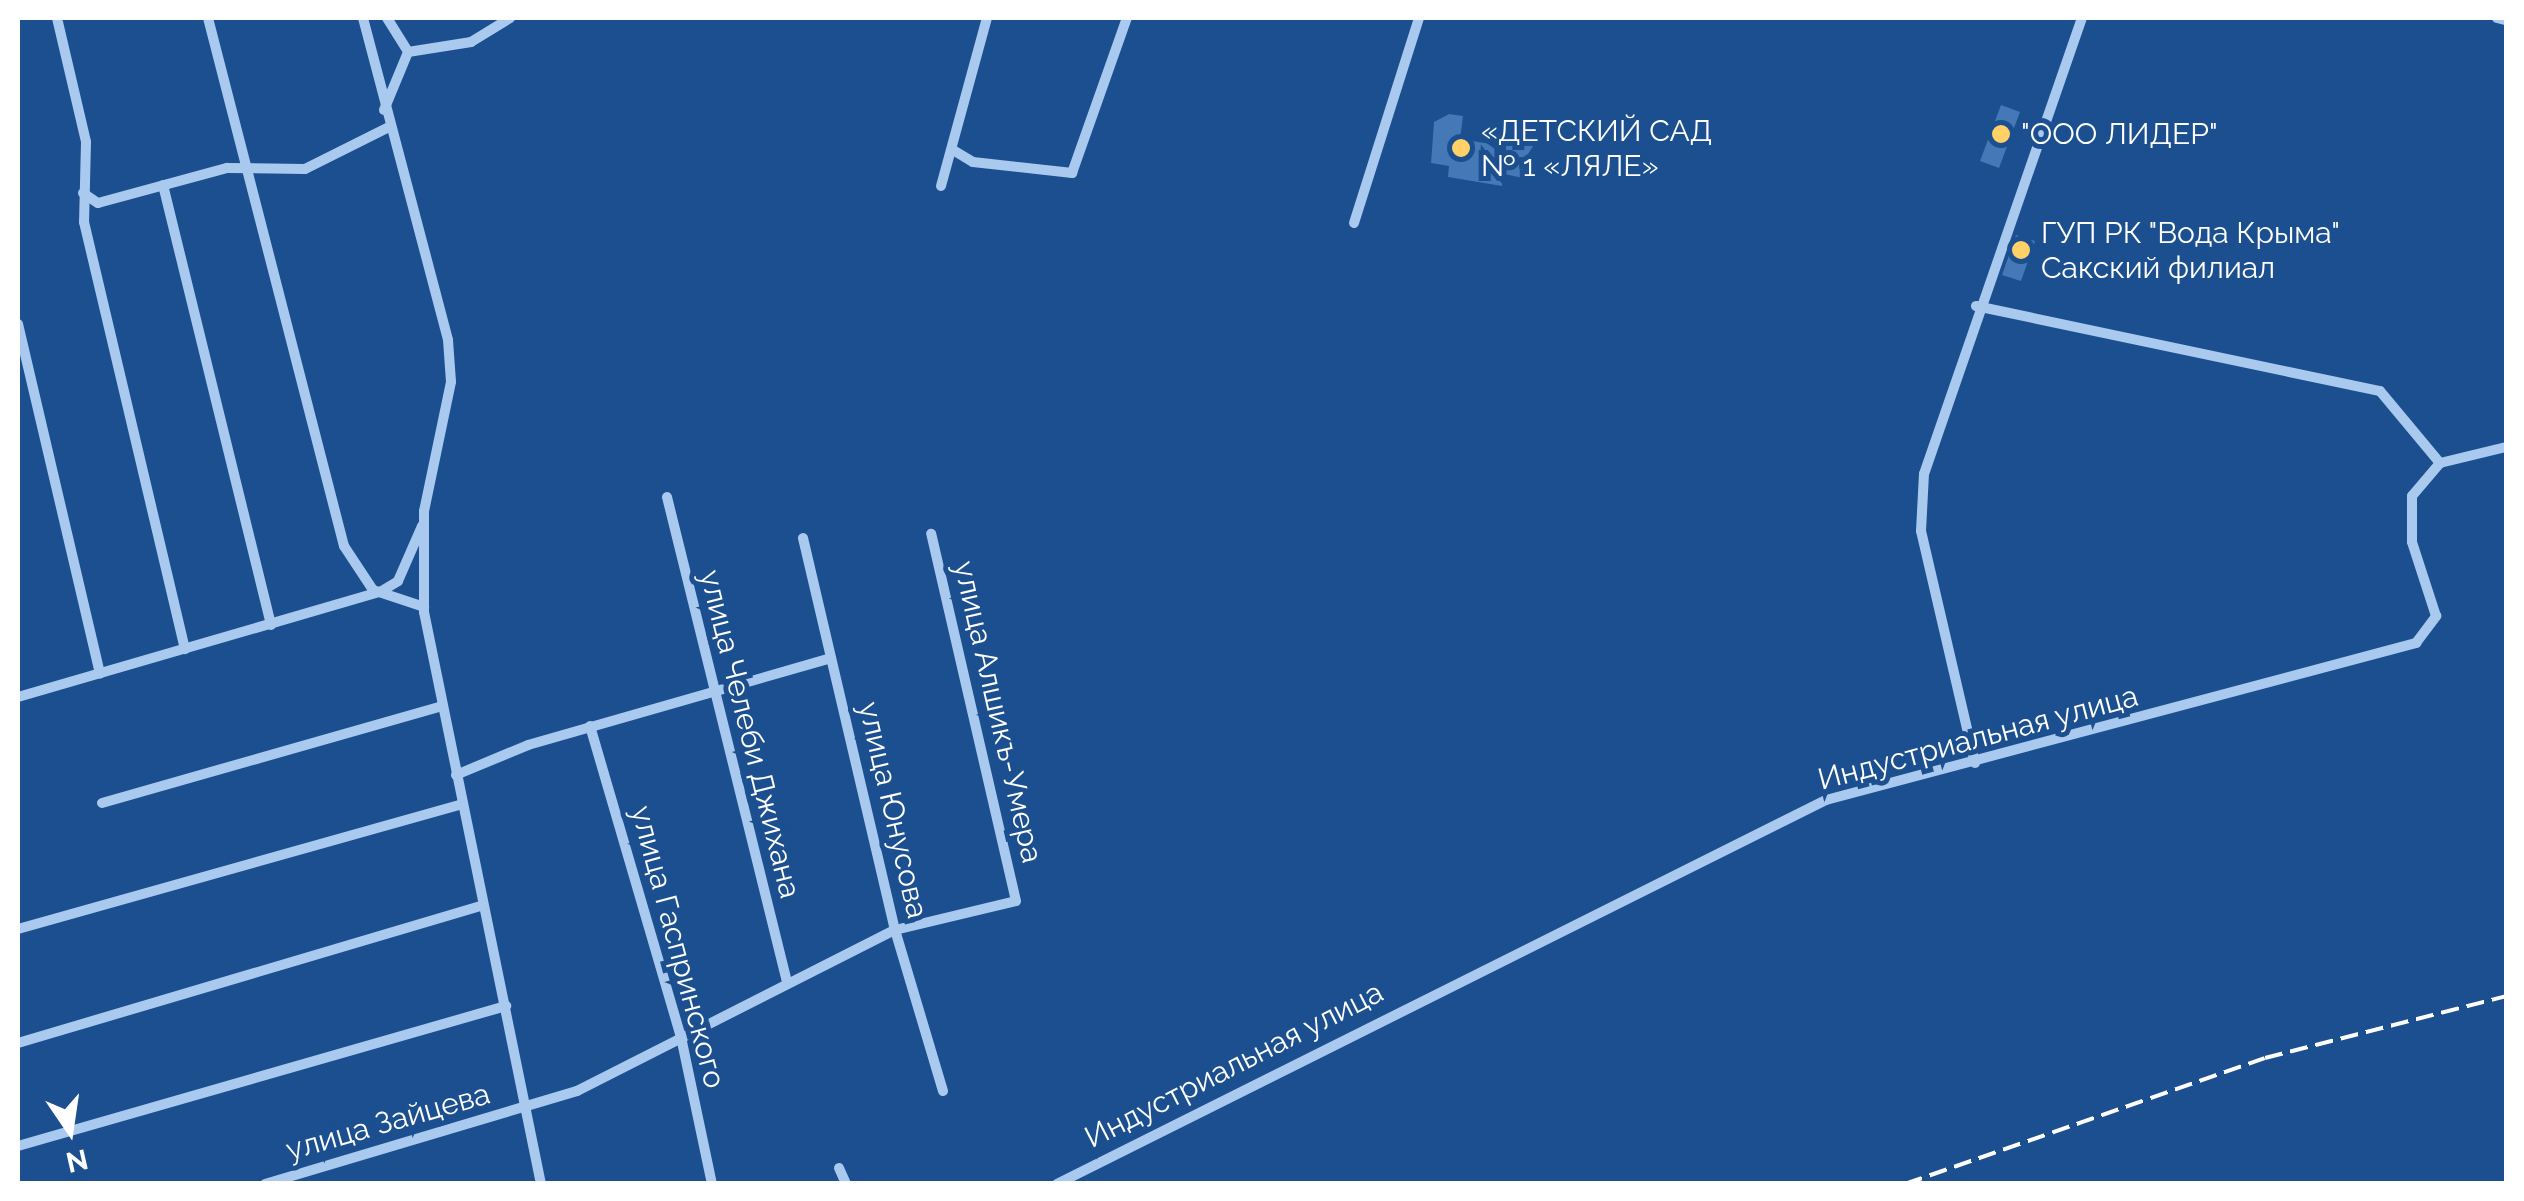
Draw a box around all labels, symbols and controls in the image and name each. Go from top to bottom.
place label: «ДЕТСКИЙ САД № 1 «ЛЯЛЕ» [1481,113,1712,184]
place label: "ООО ЛИДЕР" [2021,116,2218,152]
marker: "ООО ЛИДЕР" [1990,123,2012,145]
marker: «ДЕТСКИЙ САД № 1 «ЛЯЛЕ» [1450,137,1472,159]
place label: ГУП РК "Вода Крыма" Сакский филиал [2041,215,2341,286]
marker: ГУП РК "Вода Крыма" Сакский филиал [2010,239,2032,261]
street label: улица Алшикъ-Умера [946,557,1050,867]
street label: улица Челеби Джихана [692,566,808,902]
street label: Индустриальная улица [1814,678,2142,798]
street label: улица Юнусова [851,698,935,922]
street label: улица Гаспринского [623,802,733,1092]
street label: Индустриальная улица [1079,974,1389,1156]
street label: улица Зайцева [282,1076,494,1168]
north arrow [20,1081,120,1181]
text: N [63,1142,91,1179]

